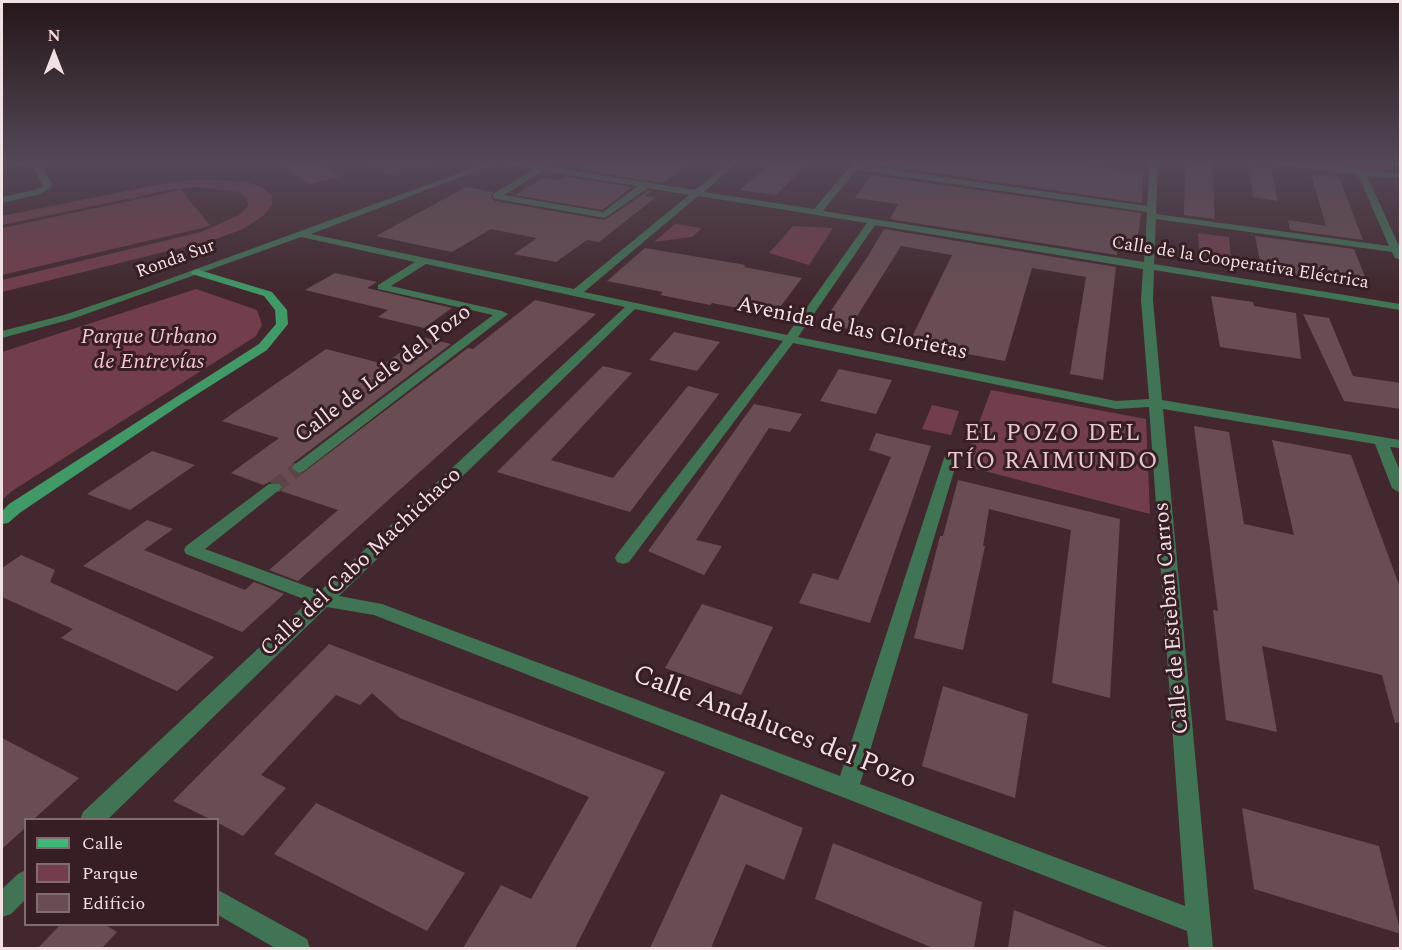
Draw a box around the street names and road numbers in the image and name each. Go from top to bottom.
street label: Calle de la Cooperativa Eléctrica [1110,233,1370,295]
street label: Ronda Sur [134,236,218,284]
street label: Avenida de las Glorietas [734,293,970,367]
street label: Calle de Lele del Pozo [291,300,477,450]
street label: Calle del Cabo Machichaco [256,463,468,663]
street label: Calle de Esteban Carros [1150,501,1196,735]
street label: Calle Andaluces del Pozo [628,660,920,798]

